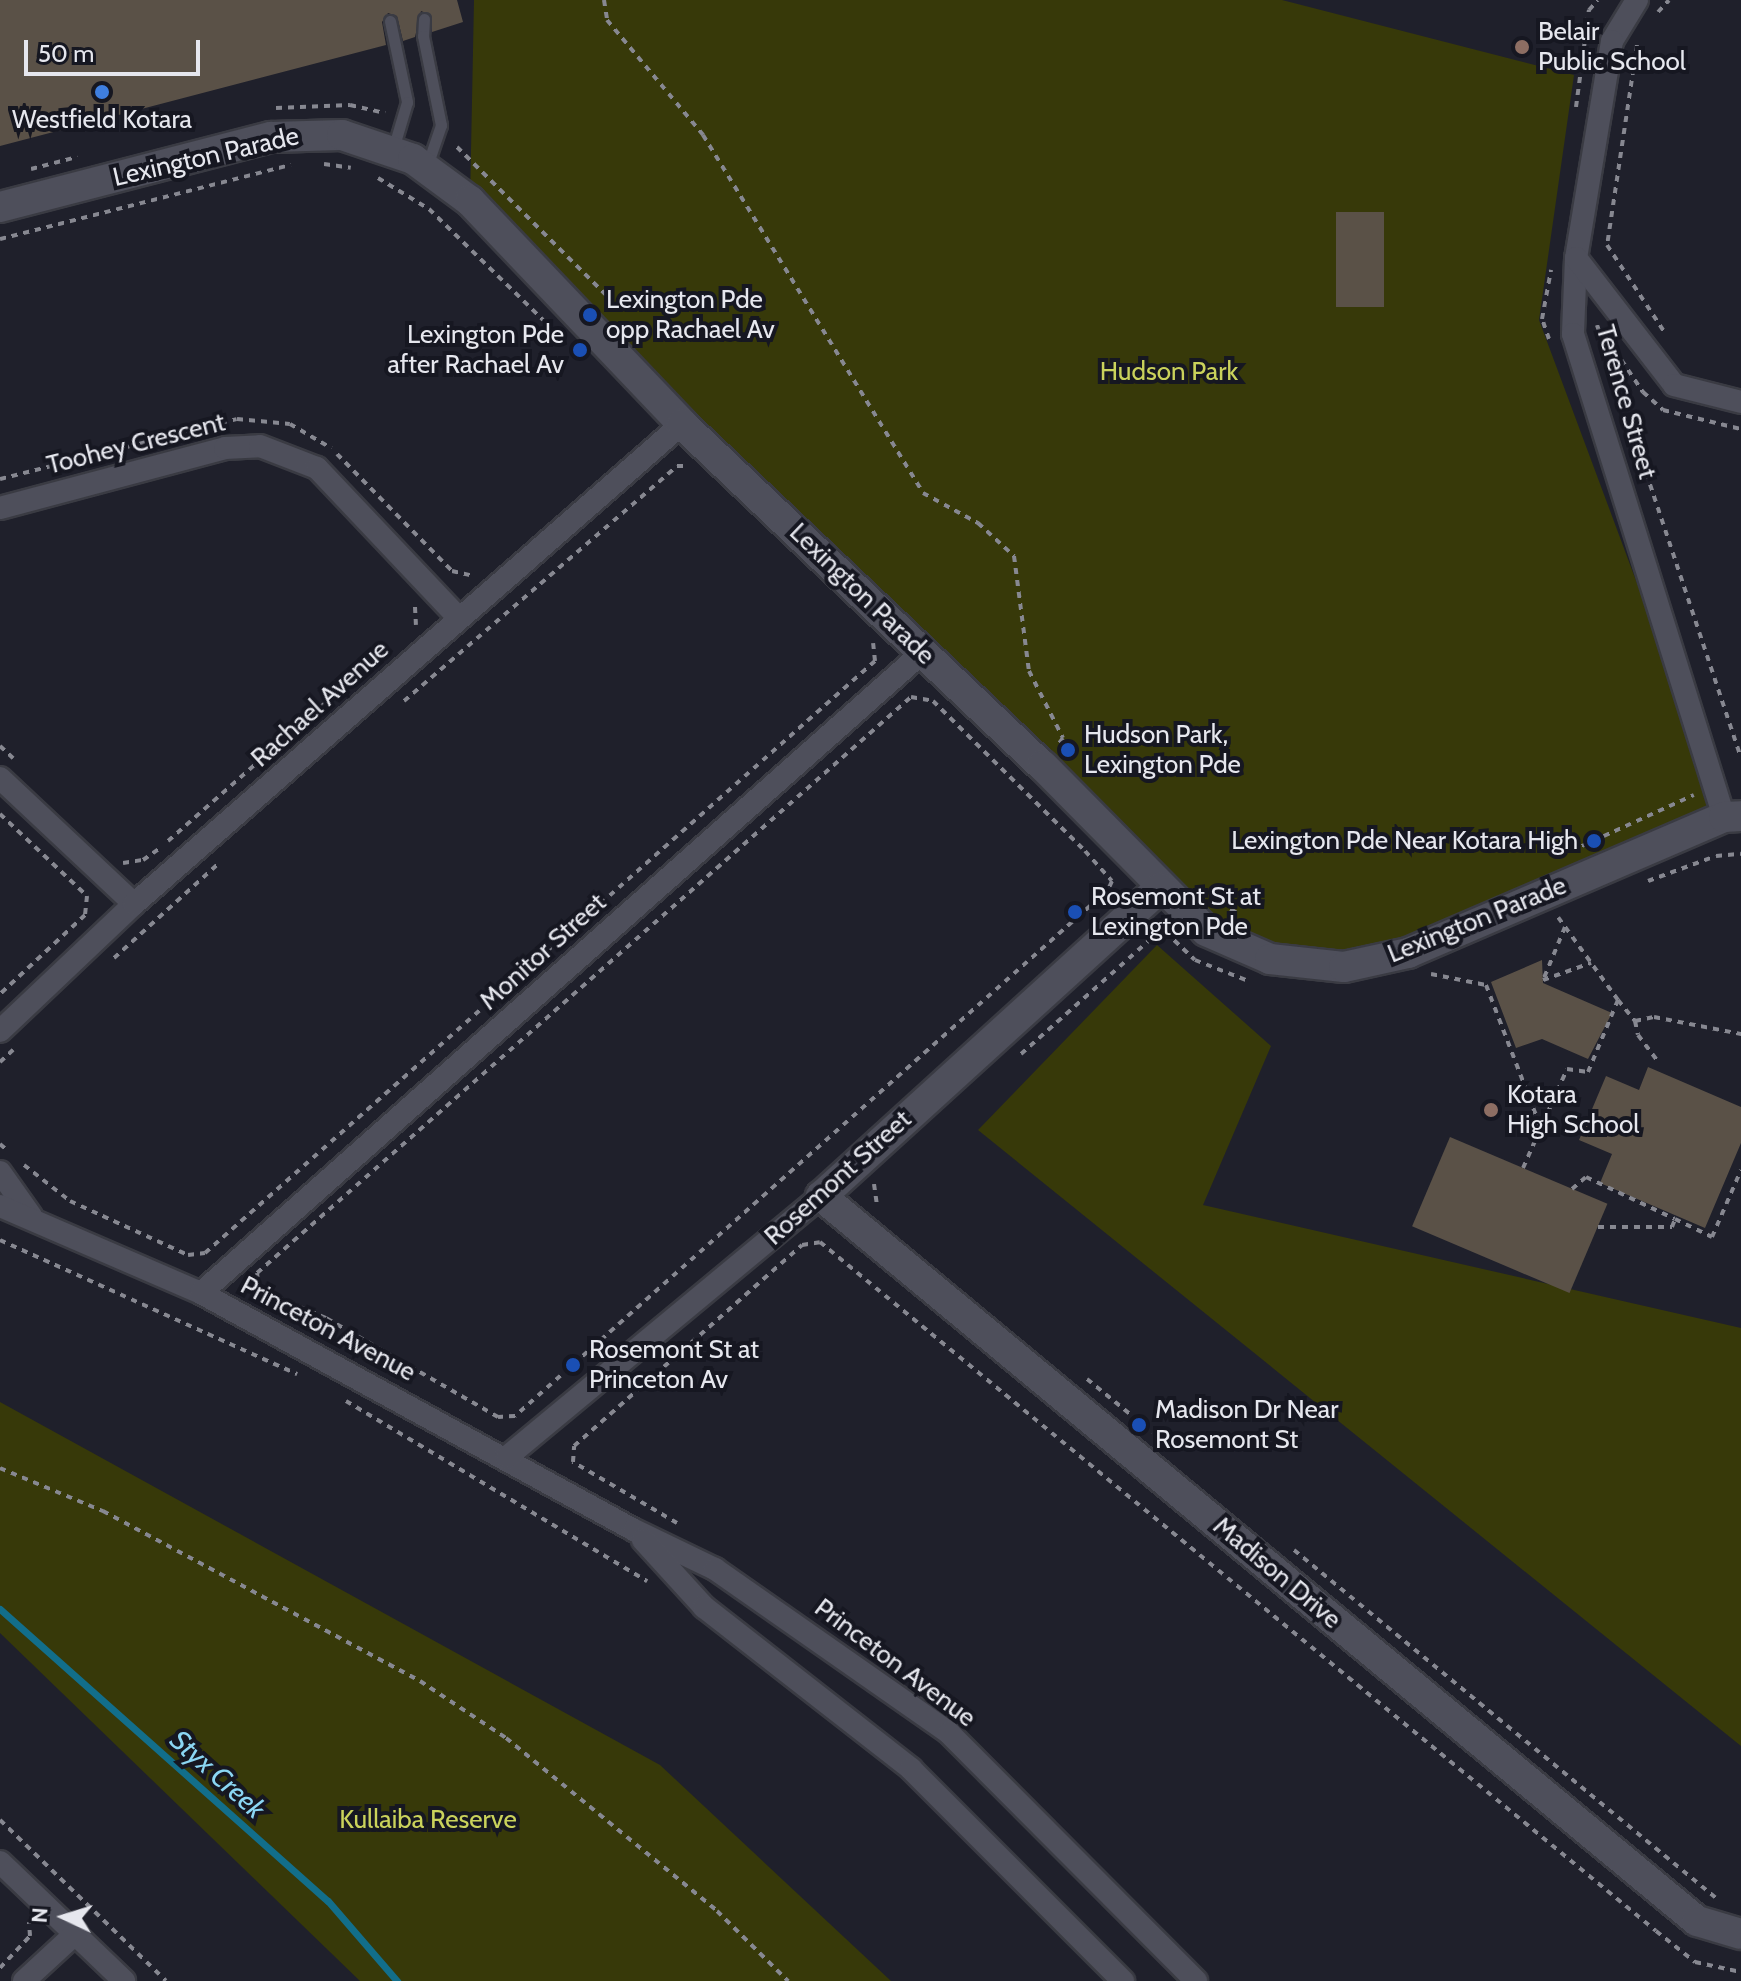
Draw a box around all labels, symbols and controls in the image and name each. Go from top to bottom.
place label: Belair Public School [1538,16,1686,78]
scale bar [28,24,204,74]
marker: Belair Public School [1513,38,1531,56]
text: 50 m [38,39,94,68]
marker: Westfield Kotara [93,83,111,101]
place label: Westfield Kotara [12,104,192,136]
street label: Lexington Parade [110,120,302,194]
place label: Lexington Pde opp Rachael Av [606,284,775,346]
marker: Lexington Pde opp Rachael Av [581,306,599,324]
place label: Lexington Pde after Rachael Av [387,319,564,380]
street label: Terence Street [1589,322,1663,482]
marker: Lexington Pde after Rachael Av [571,341,589,359]
park label: Hudson Park [1100,356,1238,388]
street label: Toohey Crescent [44,407,228,481]
street label: Lexington Parade [783,517,941,671]
street label: Rachael Avenue [245,634,395,774]
place label: Hudson Park, Lexington Pde [1084,719,1241,780]
marker: Hudson Park, Lexington Pde [1059,741,1077,759]
place label: Lexington Pde Near Kotara High [1231,825,1578,857]
marker: Lexington Pde Near Kotara High [1585,832,1603,850]
street label: Lexington Parade [1383,870,1571,970]
place label: Rosemont St at Lexington Pde [1091,881,1261,942]
street label: Monitor Street [473,887,613,1017]
marker: Rosemont St at Lexington Pde [1066,903,1084,921]
place label: Kotara High School [1507,1079,1639,1140]
marker: Kotara High School [1482,1101,1500,1119]
street label: Rosemont Street [758,1104,918,1252]
street label: Princeton Avenue [235,1270,421,1388]
place label: Rosemont St at Princeton Av [589,1334,759,1396]
marker: Rosemont St at Princeton Av [564,1356,582,1374]
place label: Madison Dr Near Rosemont St [1155,1394,1339,1456]
marker: Madison Dr Near Rosemont St [1130,1416,1148,1434]
street label: Madison Drive [1207,1511,1347,1635]
street label: Princeton Avenue [808,1592,982,1734]
water label: Styx Creek [164,1723,272,1825]
park label: Kullaiba Reserve [339,1804,517,1836]
north arrow [24,1877,104,1957]
text: N [26,1907,54,1924]

